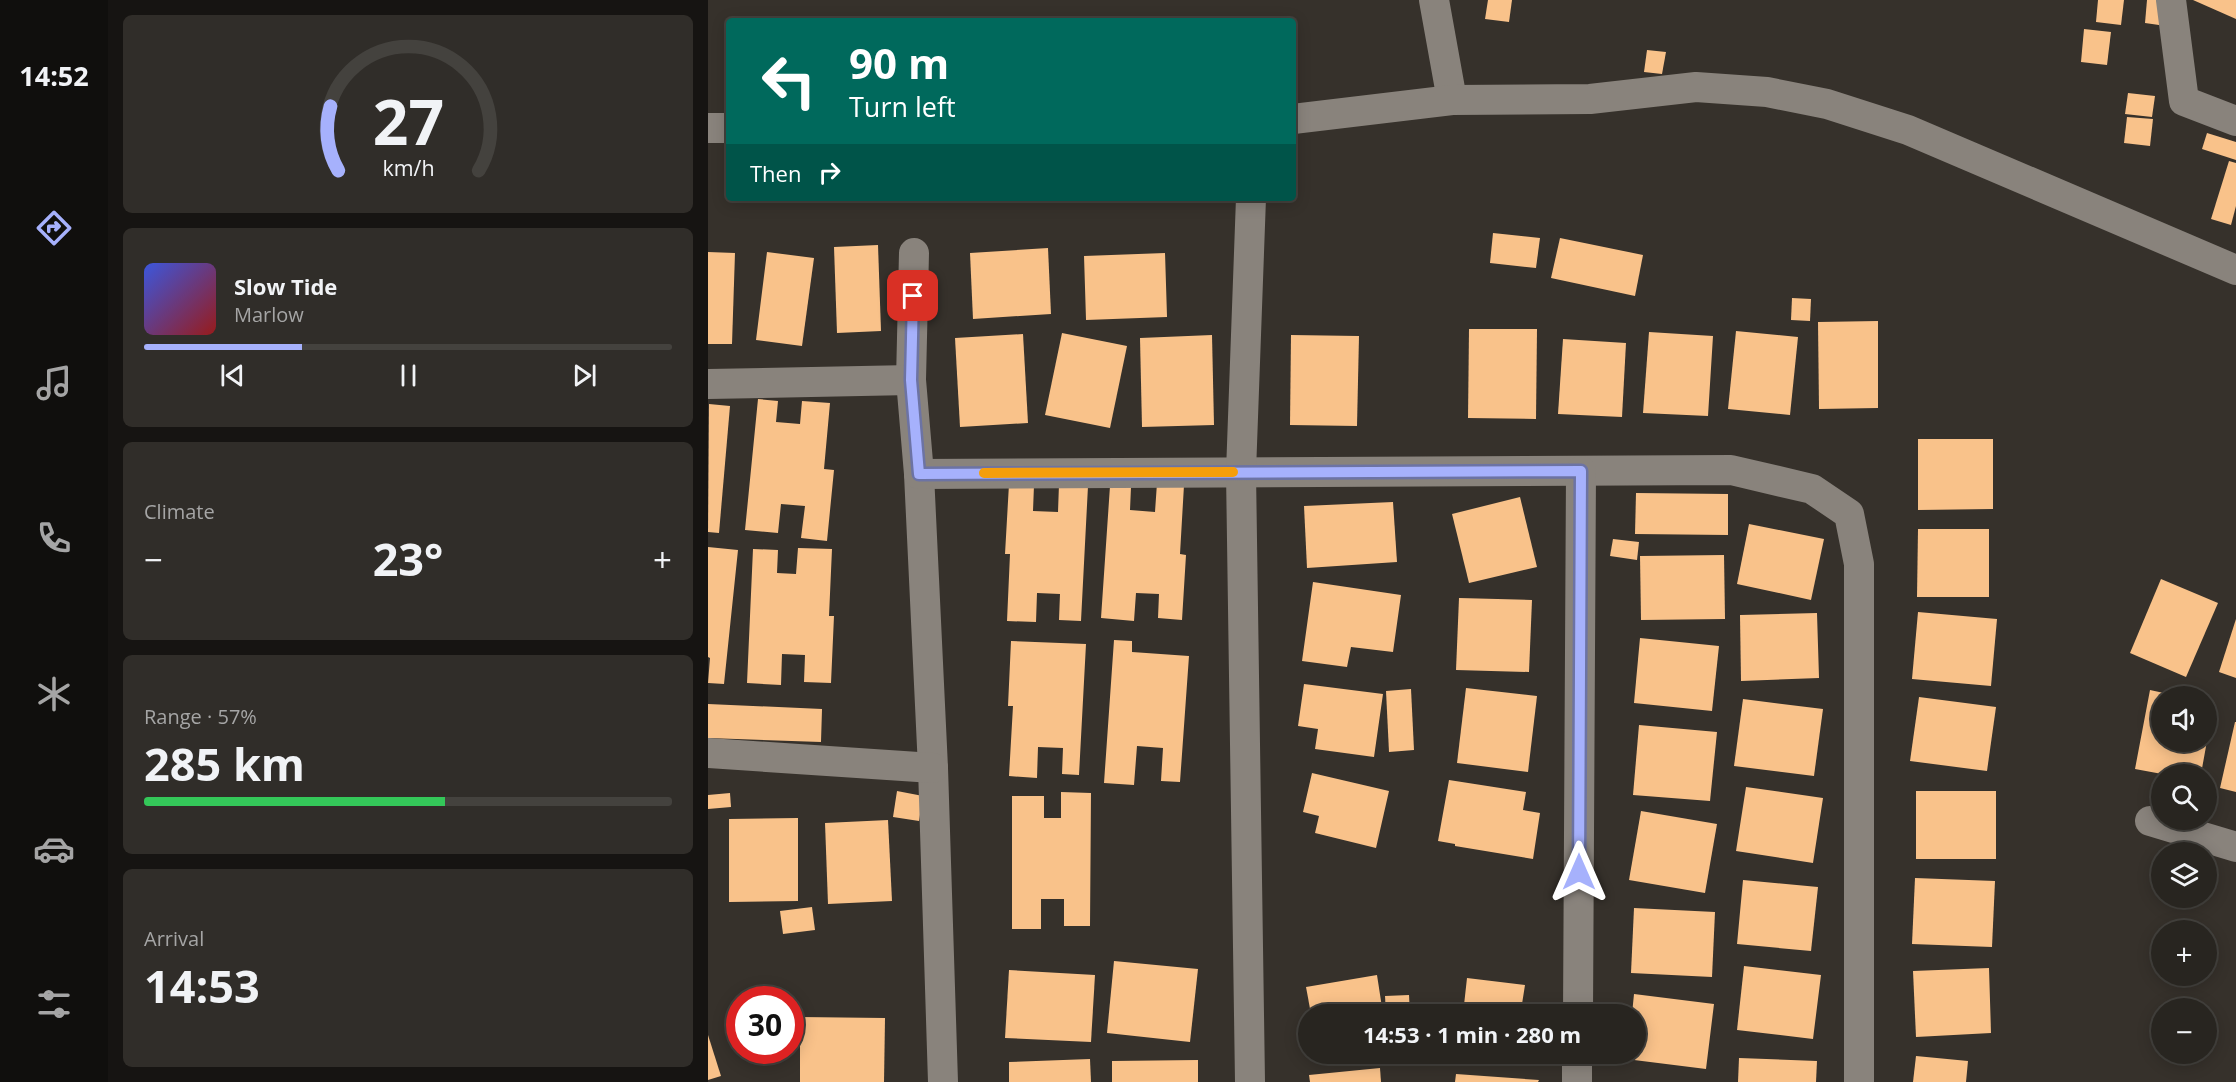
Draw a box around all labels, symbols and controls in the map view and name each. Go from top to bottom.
text: 90 m [849,34,949,91]
icon: left [750,42,828,120]
text: 14:52 [19,57,89,94]
text: 27 [372,78,444,163]
text: Turn left [849,88,956,125]
text: km/h [382,154,434,183]
icon: right [813,156,846,189]
text: Then [750,158,801,188]
icon: directions [33,207,75,249]
pin [887,270,938,321]
text: Slow Tide [234,271,337,301]
icon: arrive [896,279,929,312]
text: Marlow [234,301,304,328]
icon: previous [216,359,249,392]
icon: pause [392,359,425,392]
icon: next [568,359,601,392]
icon: music [33,362,75,404]
text: Climate [144,498,215,525]
icon: phone [33,517,75,559]
text: 23° [373,528,443,589]
text: − [144,537,163,582]
text: + [653,537,672,582]
icon: climate [33,673,75,715]
map controls [2151,686,2217,1064]
button: sound [2151,686,2217,752]
text: Range · 57% [144,703,257,730]
text: 285 km [144,733,305,794]
button: search [2151,764,2217,830]
icon: car [33,828,75,870]
position arrow [1547,840,1611,904]
button: layers [2151,842,2217,908]
button: + [2151,920,2217,986]
text: Arrival [144,925,204,952]
text: 14:53 [144,955,260,1016]
icon: filters [33,983,75,1025]
speed limit sign: 30 [726,986,804,1064]
button: − [2151,998,2217,1064]
text: 14:53 · 1 min · 280 m [1363,1019,1581,1049]

